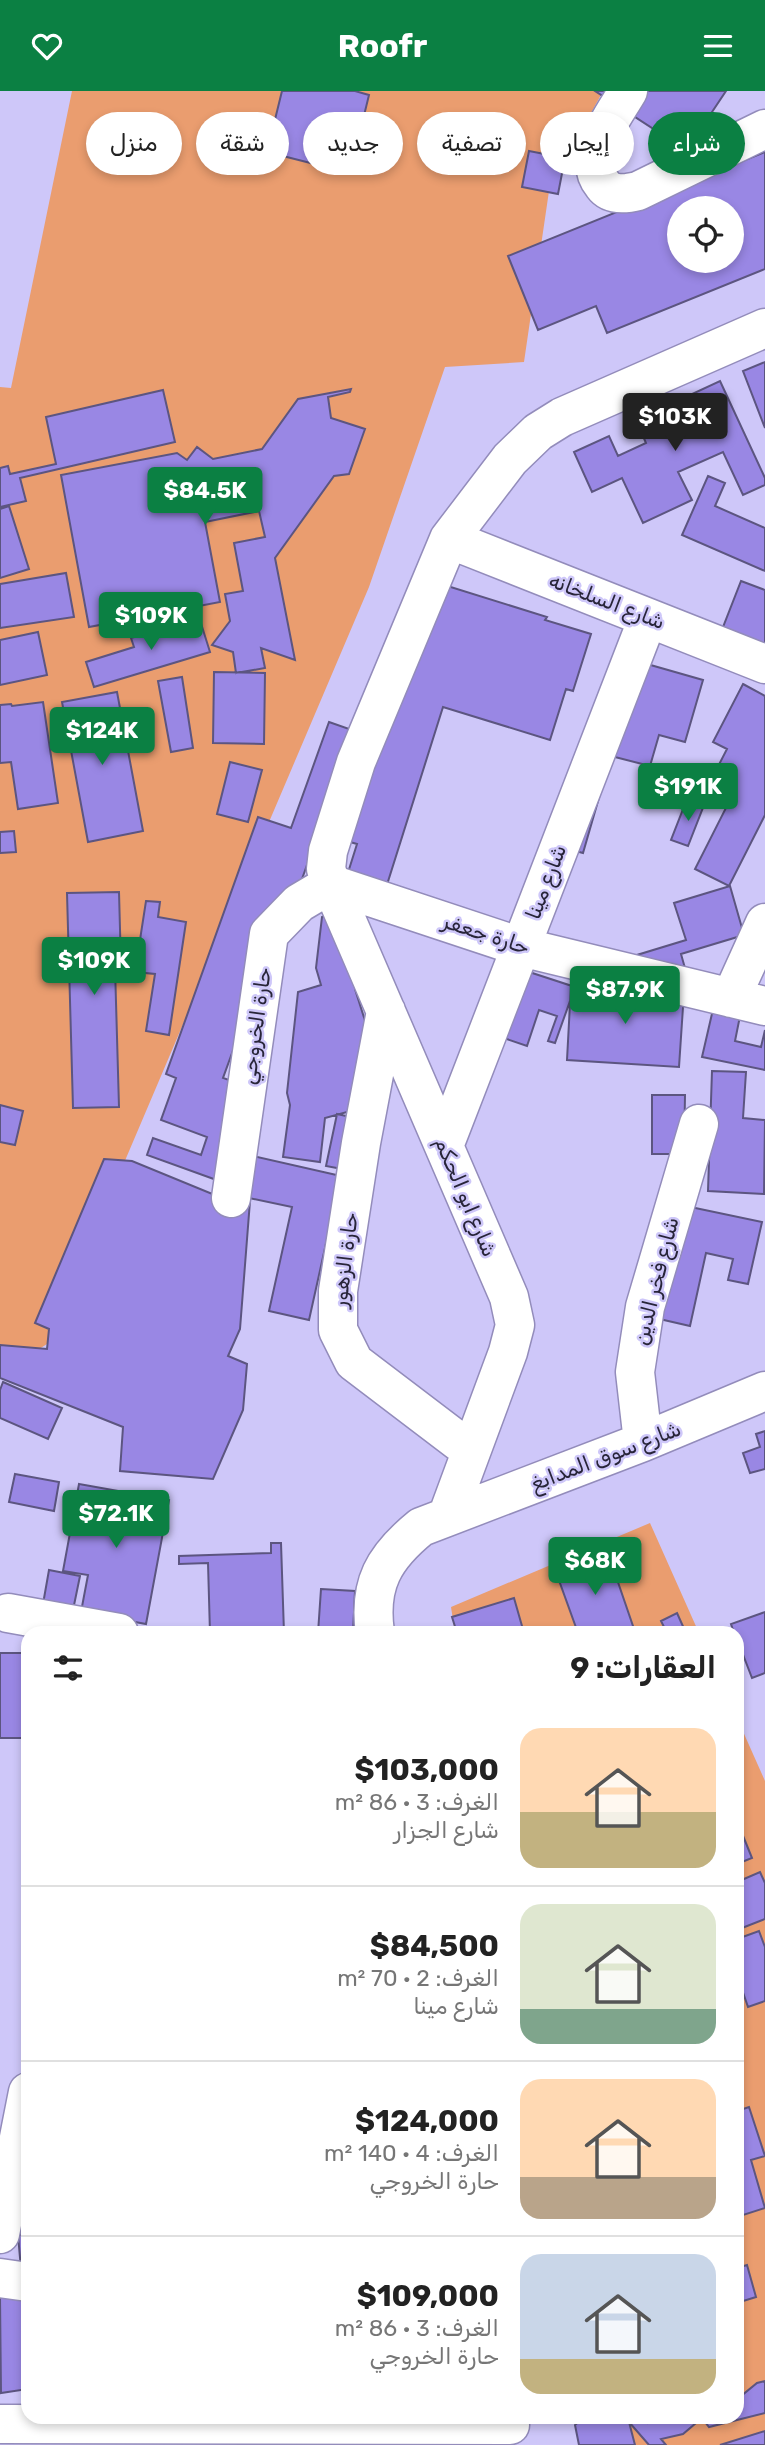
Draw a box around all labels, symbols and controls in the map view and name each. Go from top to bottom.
icon: heart [28,27,66,65]
text: Roofr [338,27,427,65]
icon: menu [699,27,737,65]
chip: منزل [86,112,182,175]
chip: شقة [196,112,289,175]
chip: جديد [303,112,403,175]
chip: تصفية [417,112,526,175]
chip: إيجار [540,112,634,175]
chip: شراء [648,112,745,175]
map controls [667,196,744,273]
button: locate [667,196,744,273]
pin: $103K [626,393,724,453]
text: $103K [639,402,711,430]
pin: $84.5K [148,467,262,527]
text: $84.5K [163,476,247,504]
street label: شارع السلخانه [545,567,669,636]
pin: $109K [102,593,200,652]
text: $109K [115,601,187,629]
pin: $124K [53,707,151,767]
text: $124K [66,716,138,744]
pin: $191K [639,763,737,823]
text: $191K [654,772,722,800]
street label: شارع مينا [520,841,573,924]
street label: حارة جعفر [438,907,533,959]
pin: $109K [45,937,143,997]
text: $109K [58,946,130,974]
street label: حارة الخروجي [235,966,280,1087]
pin: $87.9K [568,967,682,1026]
text: $87.9K [586,975,664,1003]
street label: شارع ابو الحكم [428,1133,503,1261]
street label: حارة الزهور [326,1211,363,1311]
street label: شارع فخر الدين [628,1214,685,1348]
street label: شارع سوق المدابغ [527,1415,685,1498]
pin: $72.1K [59,1491,173,1550]
text: $72.1K [78,1499,154,1527]
pin: $68K [554,1537,636,1597]
text: $68K [564,1546,626,1574]
icon: filters [49,1649,87,1687]
text: العقارات: 9 [570,1650,716,1686]
text: $103,000 [355,1752,499,1788]
icon: home [576,1756,660,1840]
text: الغرف: 3 · 86 m² [335,1788,499,1816]
text: شارع الجزار [394,1816,499,1844]
text: $84,500 [370,1928,499,1964]
icon: home [576,1932,660,2016]
text: الغرف: 2 · 70 m² [337,1964,499,1992]
text: شارع مينا [413,1992,499,2020]
text: $124,000 [355,2103,499,2139]
icon: home [576,2107,660,2191]
text: الغرف: 4 · 140 m² [324,2139,499,2167]
text: حارة الخروجي [369,2167,499,2195]
text: $109,000 [357,2278,499,2314]
icon: home [576,2282,660,2366]
text: الغرف: 3 · 86 m² [335,2314,499,2342]
text: حارة الخروجي [369,2342,499,2370]

